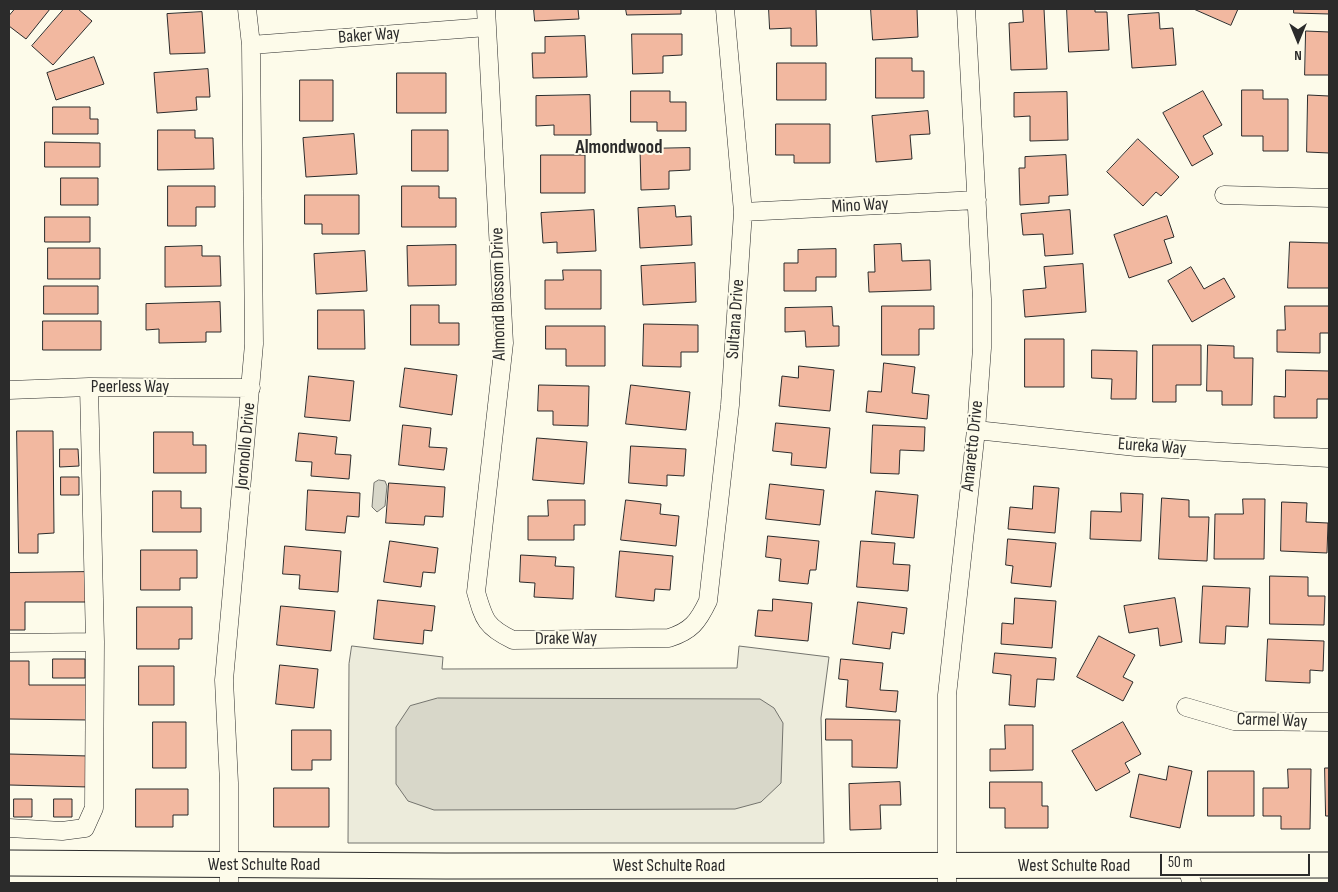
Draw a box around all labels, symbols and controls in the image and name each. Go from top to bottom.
north arrow [1273,15,1323,65]
street label: Baker Way [337,23,401,49]
text: N [1294,47,1302,64]
district label: Almondwood [576,137,662,159]
street label: Mino Way [831,194,889,218]
street label: Almond Blossom Drive [487,227,511,361]
street label: Sultana Drive [722,278,750,360]
street label: Peerless Way [91,376,169,398]
street label: Amaretto Drive [957,400,989,492]
street label: Joronollo Drive [231,402,261,490]
street label: Eureka Way [1117,434,1187,460]
street label: Drake Way [535,628,597,650]
street label: Carmel Way [1236,709,1308,733]
scale bar [1163,844,1313,876]
text: 50 m [1168,853,1193,872]
street label: West Schulte Road [208,854,320,876]
street label: West Schulte Road [613,855,725,877]
street label: West Schulte Road [1018,855,1130,877]

